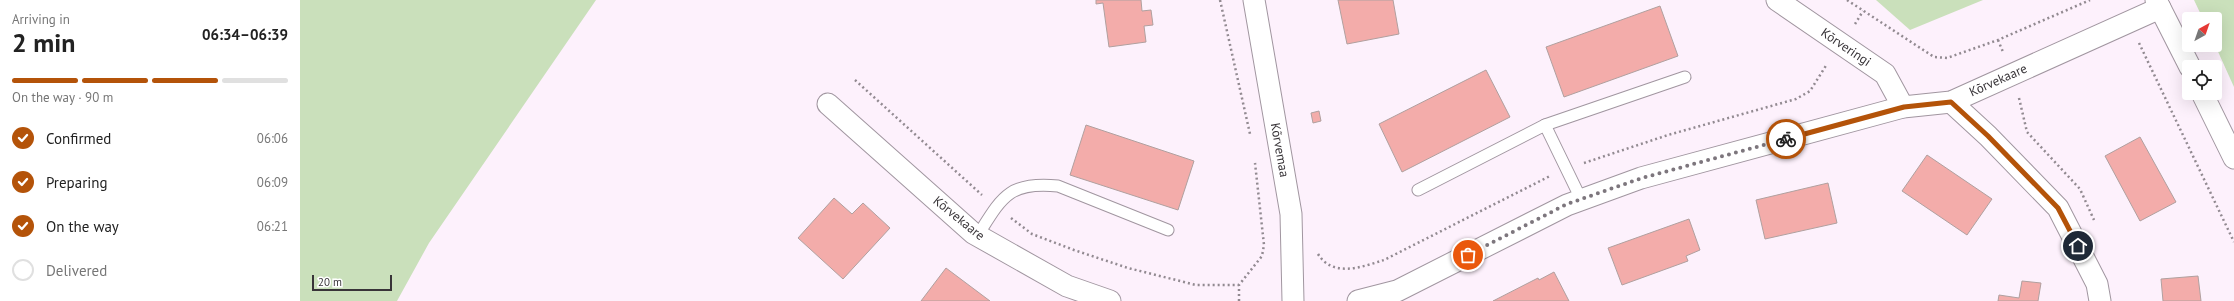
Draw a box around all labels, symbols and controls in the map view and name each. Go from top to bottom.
text: Arriving in [12,11,70,28]
north arrow [2182,12,2222,52]
map controls [2182,12,2222,100]
street label: Kõrveringi [1818,24,1874,70]
text: 06:34–06:39 [202,25,288,44]
text: 2 min [12,26,75,59]
street label: Kõrvekaare [1966,60,2030,100]
button: locate [2182,60,2222,100]
text: On the way · 90 m [12,89,113,106]
courier [1766,119,1806,159]
street label: Kõrvemaa [1267,122,1293,178]
icon: check [12,127,34,149]
icon: bike [1775,128,1797,150]
text: Confirmed [46,129,111,148]
text: 06:06 [257,130,288,147]
icon: check [12,171,34,193]
text: Preparing [46,173,108,192]
text: 06:09 [257,174,288,191]
street label: Kõrvekaare [930,192,988,244]
icon: check [12,215,34,237]
text: On the way [46,217,119,236]
text: 06:21 [257,218,288,235]
pin [2061,229,2095,263]
icon: home [2067,235,2089,257]
pin [1451,238,1485,272]
icon: bag [1457,244,1479,266]
text: Delivered [46,261,107,280]
scale bar [312,273,392,292]
text: 20 m [318,275,342,289]

